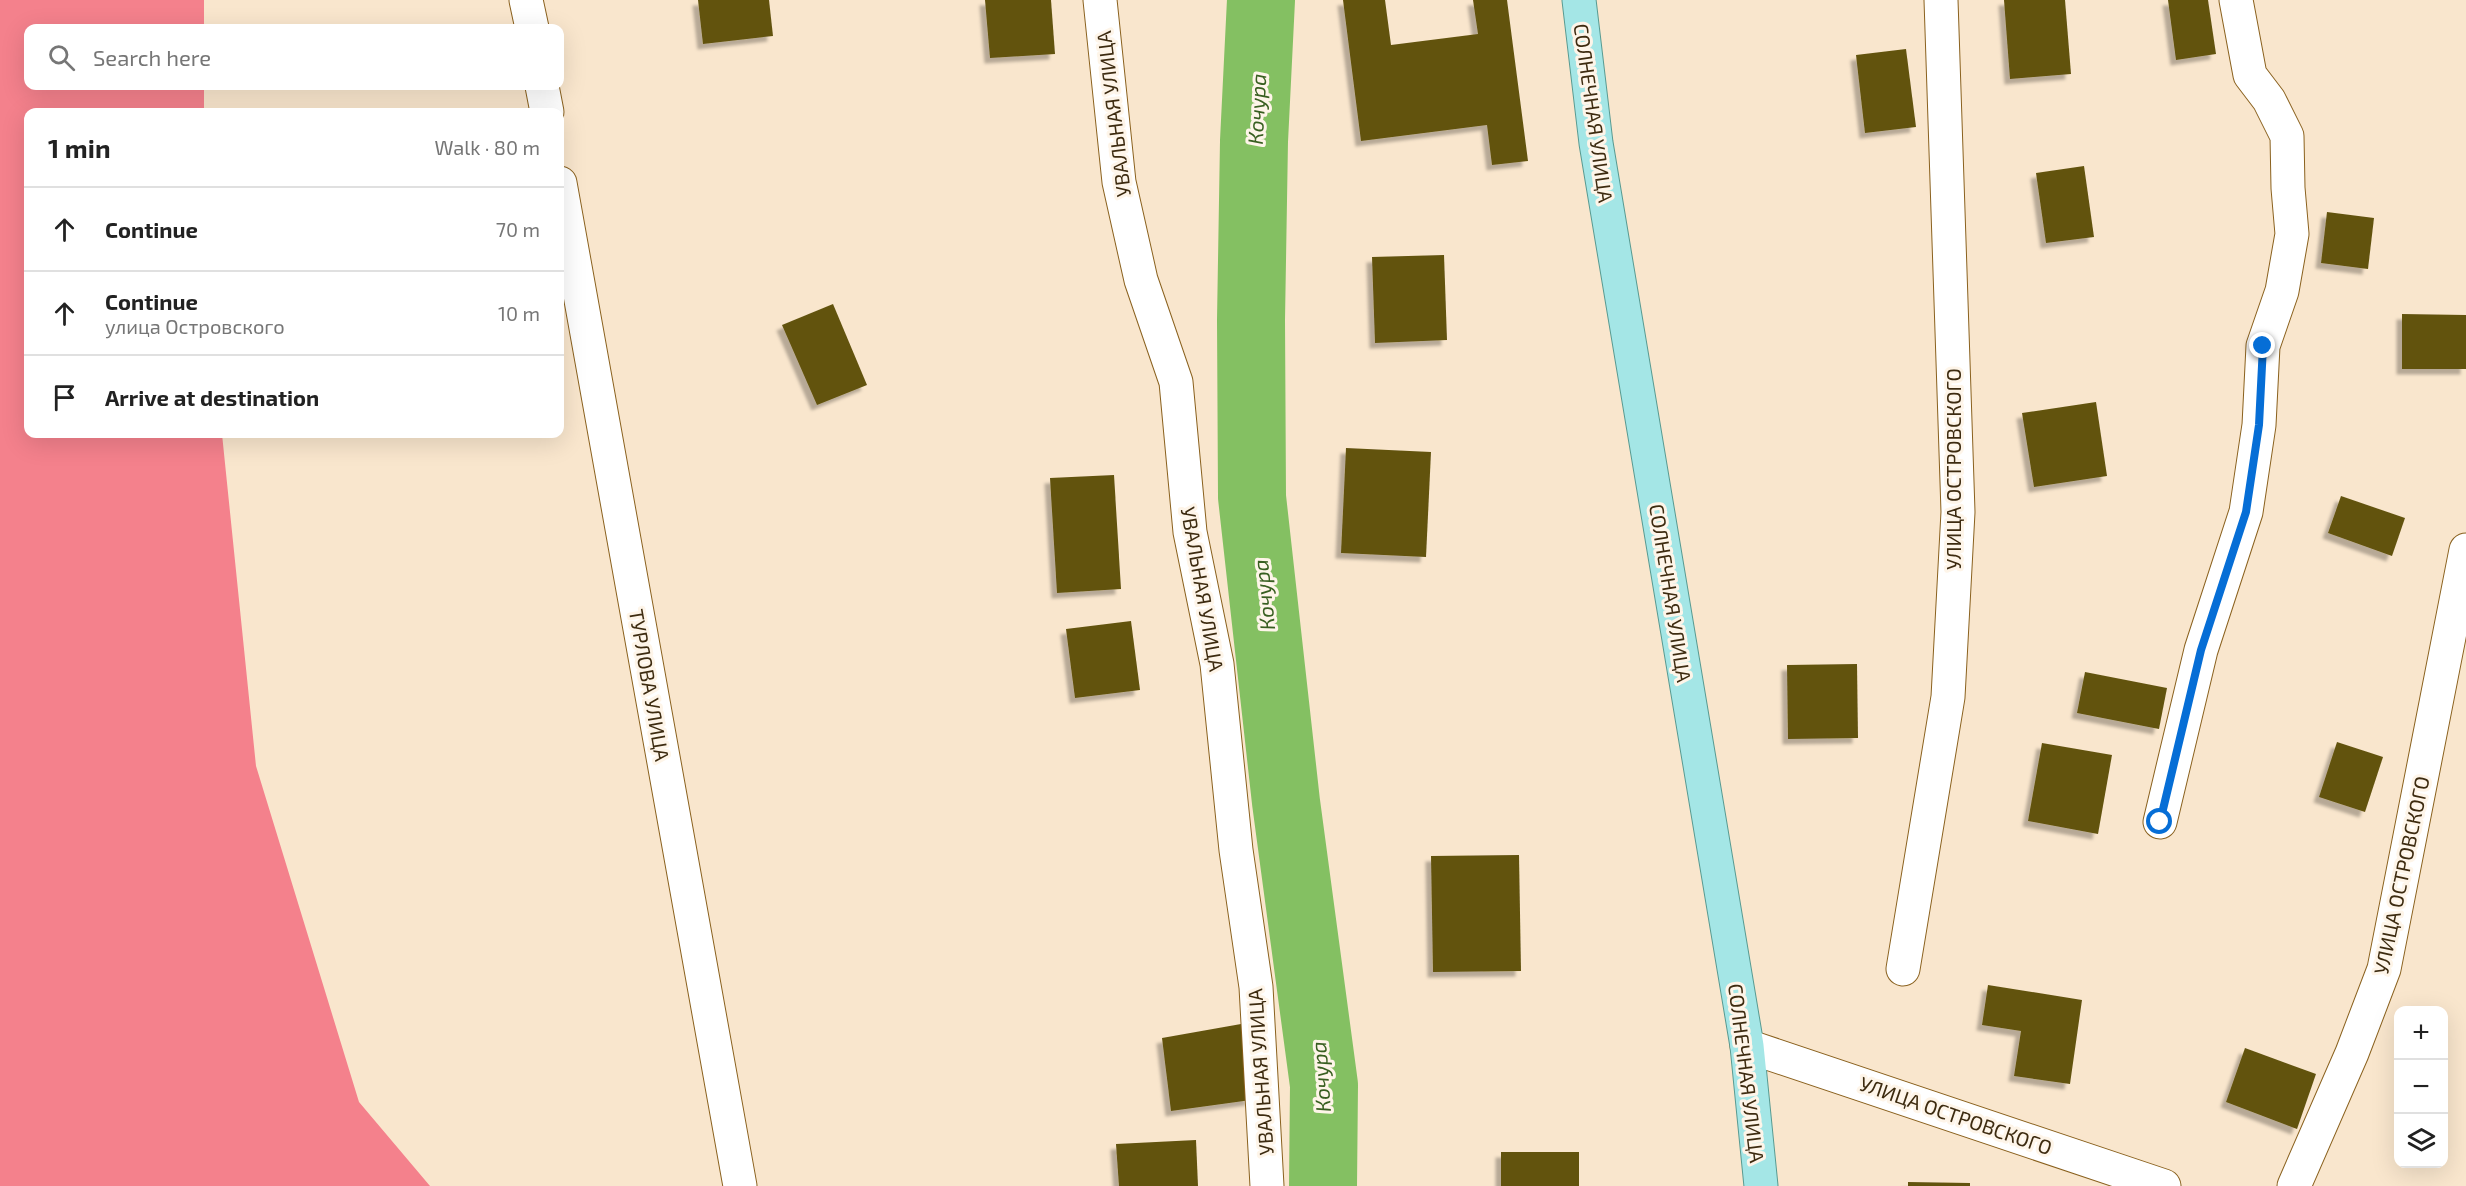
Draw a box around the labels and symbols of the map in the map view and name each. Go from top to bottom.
street label: СОЛНЕЧНАЯ УЛИЦА [1570,22,1619,205]
street label: УВАЛЬНАЯ УЛИЦА [1091,29,1135,198]
water label: Кочура [1242,73,1270,145]
route end [2249,332,2275,358]
street label: УЛИЦА ОСТРОВСКОГО [1941,368,1965,570]
street label: СОЛНЕЧНАЯ УЛИЦА [1645,502,1697,685]
street label: УВАЛЬНАЯ УЛИЦА [1177,505,1229,674]
water label: Кочура [1247,558,1279,632]
street label: ТУРЛОВА УЛИЦА [625,607,675,763]
street label: УЛИЦА ОСТРОВСКОГО [2368,774,2434,976]
route start [2146,808,2172,834]
street label: СОЛНЕЧНАЯ УЛИЦА [1724,982,1770,1165]
street label: УВАЛЬНАЯ УЛИЦА [1242,987,1278,1156]
water label: Кочура [1305,1041,1335,1113]
street label: УЛИЦА ОСТРОВСКОГО [1857,1071,2055,1159]

